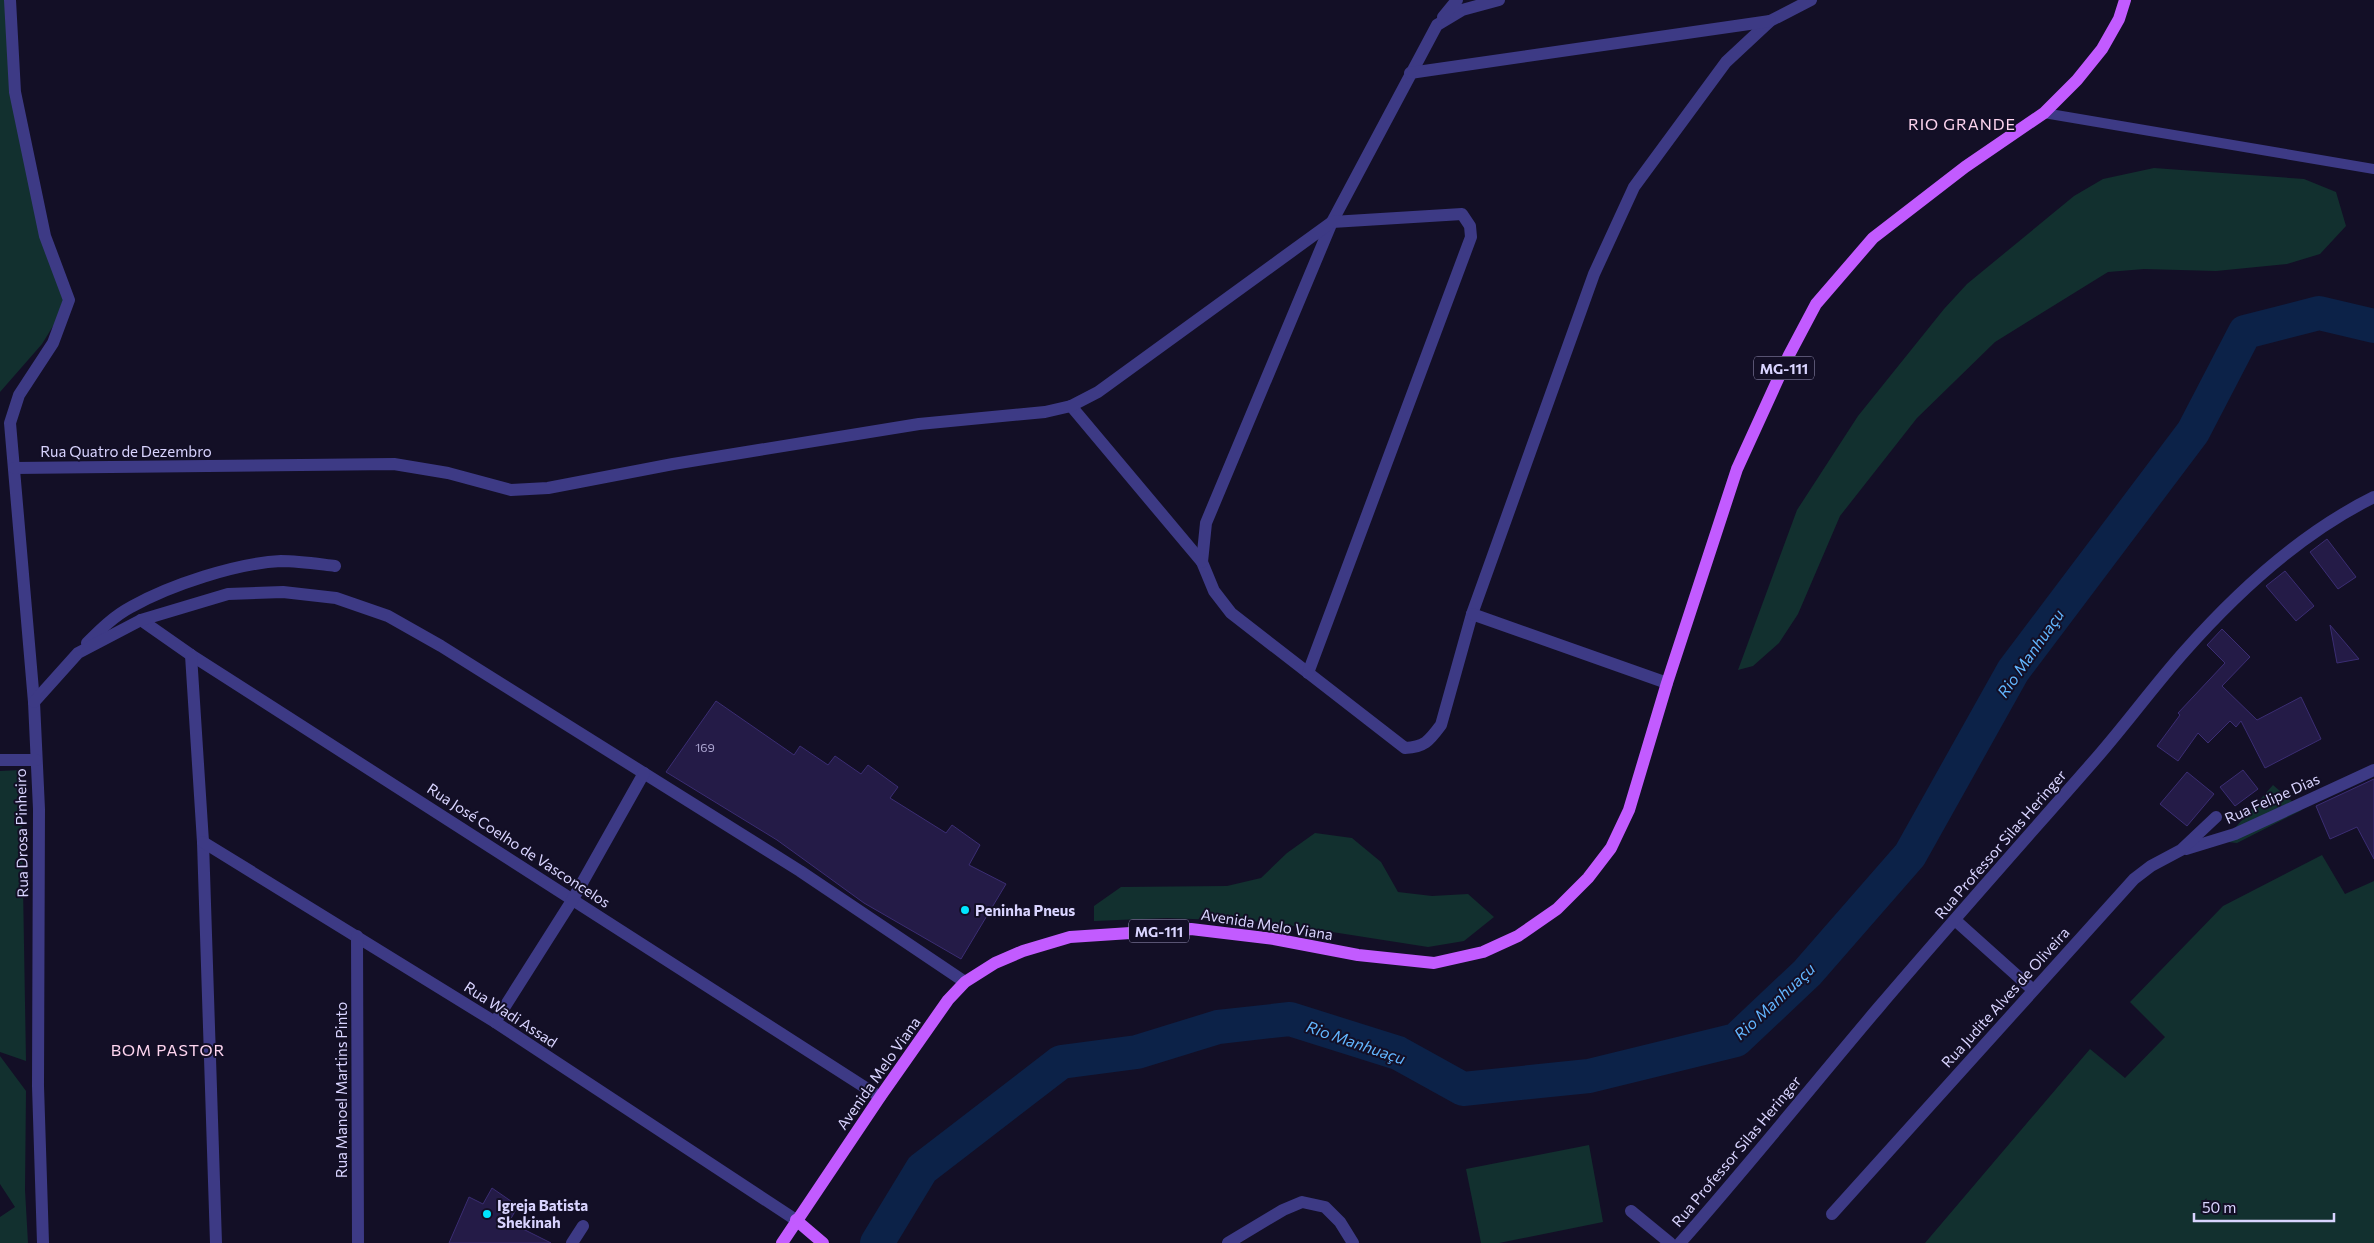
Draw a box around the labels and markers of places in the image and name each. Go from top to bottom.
place label: Peninha Pneus [975,901,1075,919]
marker: Peninha Pneus [959,904,971,916]
place label: Igreja Batista Shekinah [497,1196,588,1231]
marker: Igreja Batista Shekinah [481,1208,493,1220]

